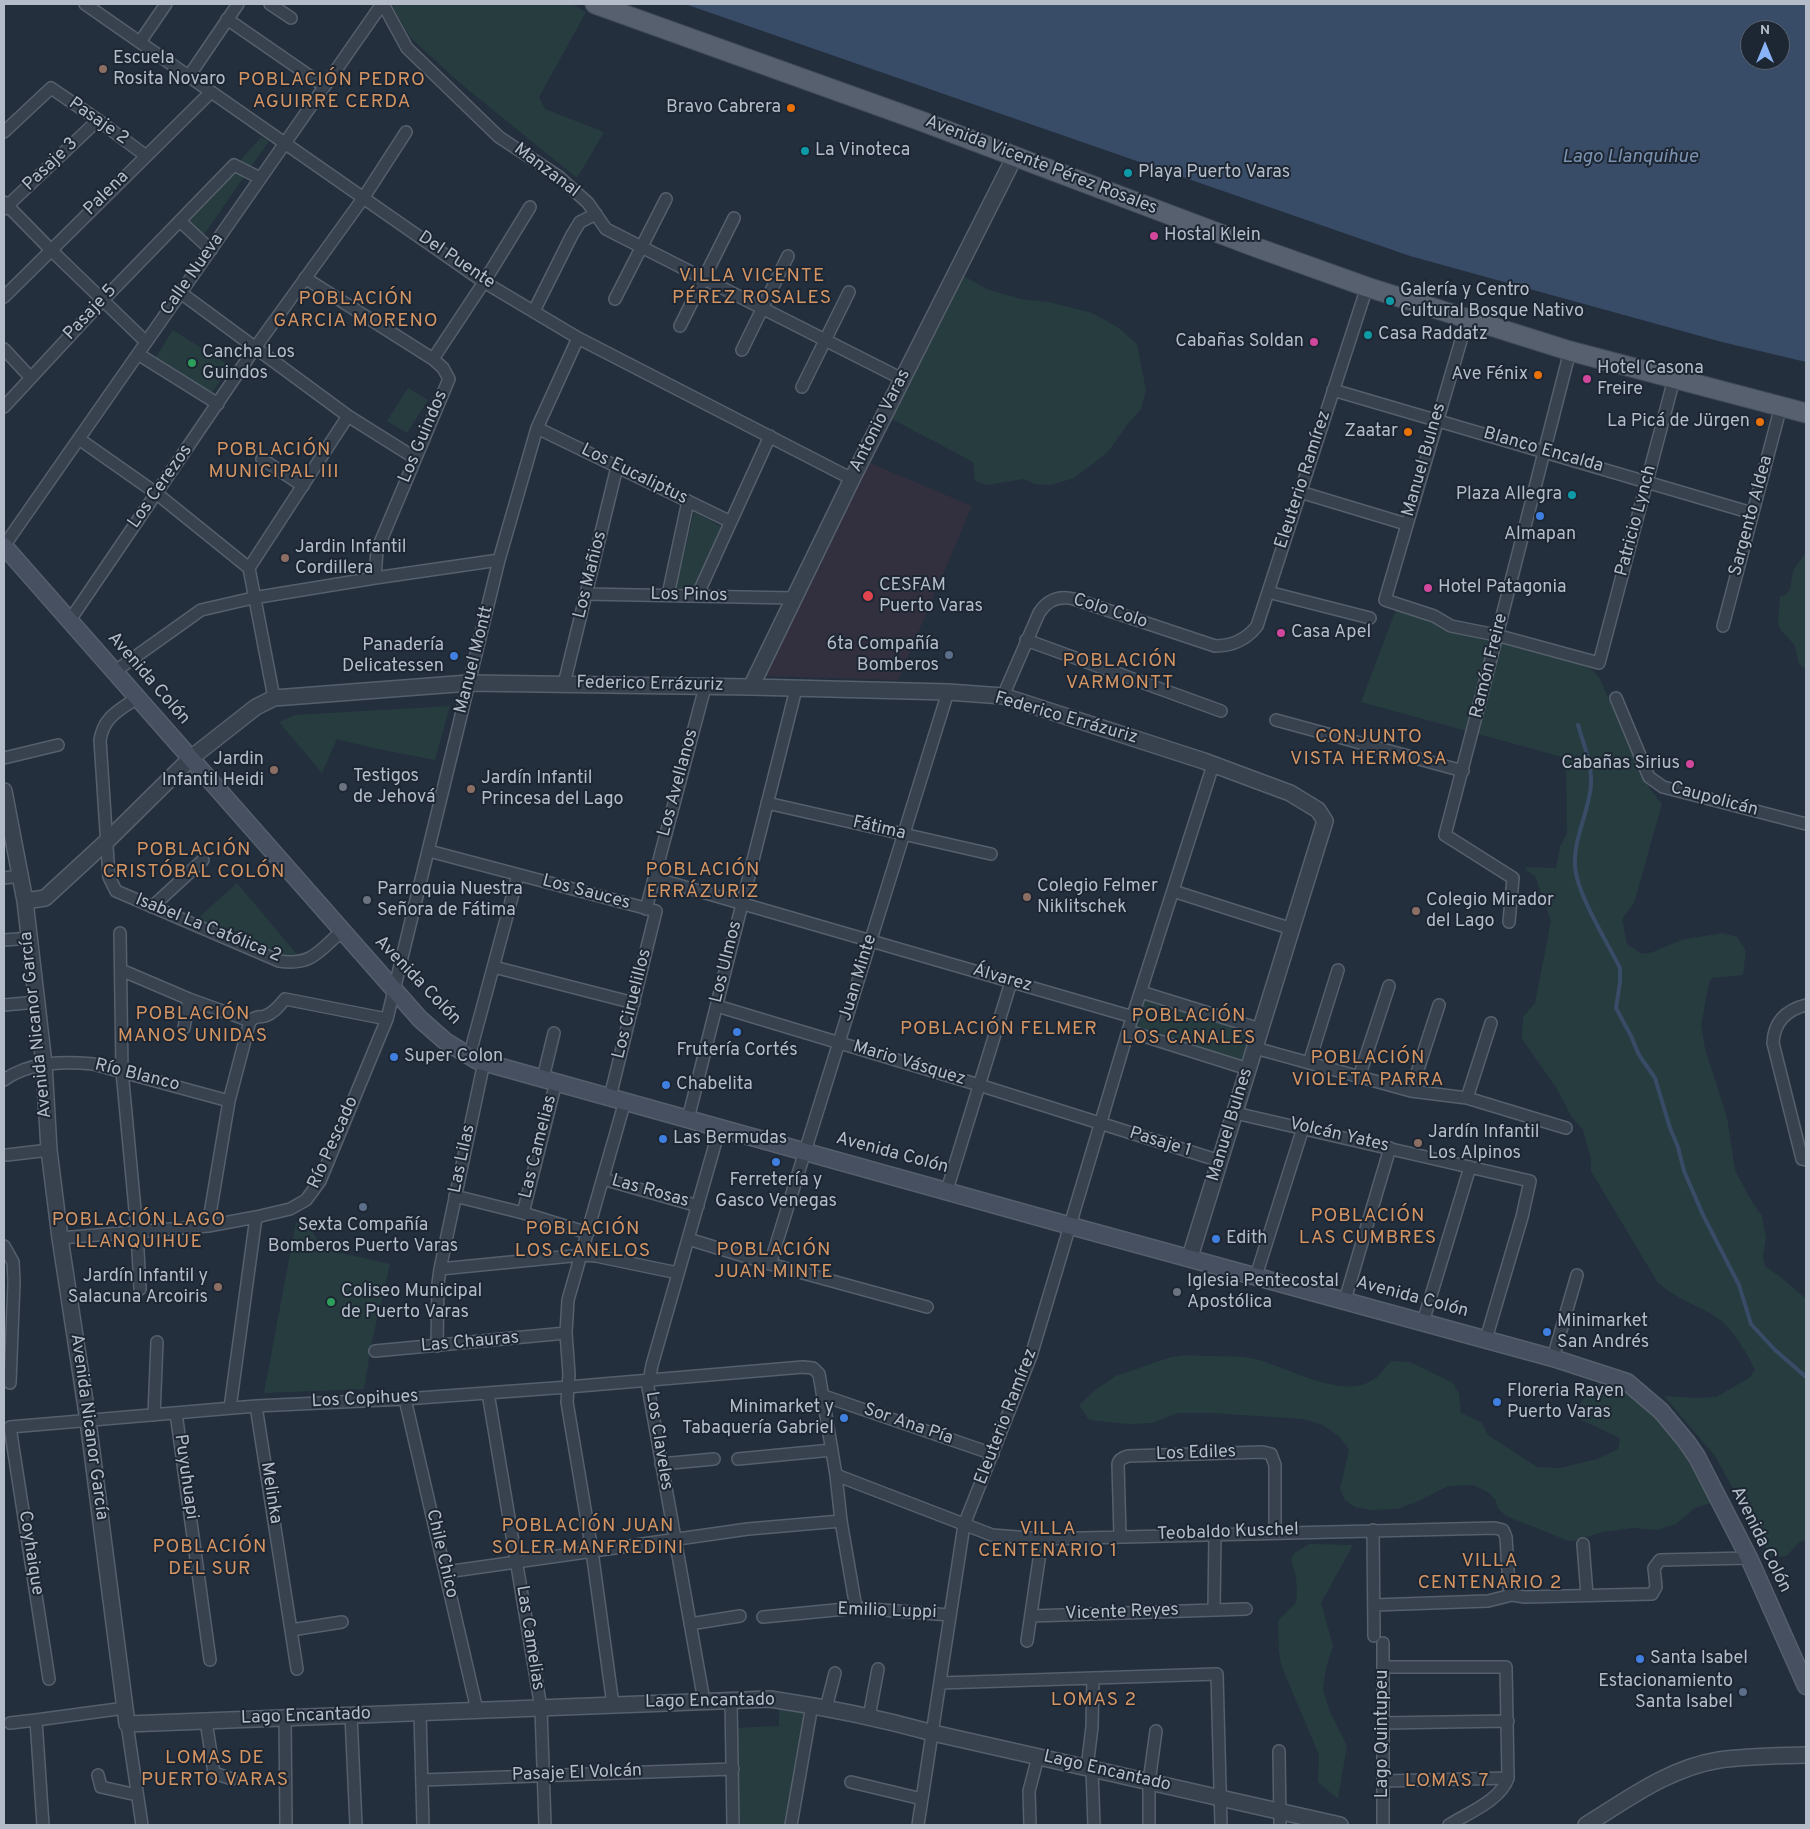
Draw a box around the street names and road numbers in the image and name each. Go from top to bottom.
street label: Pasaje 2 [64,94,132,150]
street label: Avenida Vicente Pérez Rosales [922,112,1160,220]
street label: Pasaje 3 [19,134,83,196]
street label: Manzanal [509,139,583,203]
street label: Palena [80,167,134,221]
street label: Del Puente [414,227,498,295]
street label: Calle Nueva [157,230,229,320]
street label: Pasaje 5 [60,281,122,345]
street label: Antonio Varas [846,366,916,476]
street label: Los Guindos [395,387,453,487]
street label: Manuel Bulnes [1398,401,1452,519]
street label: Eleuterio Ramírez [1271,408,1337,552]
street label: Blanco Encalda [1481,424,1605,478]
street label: Los Eucaliptus [577,440,691,510]
street label: Los Cerezos [124,441,198,533]
street label: Sargento Aldea [1726,453,1778,579]
street label: Patricio Lynch [1612,463,1662,579]
street label: Los Mañios [570,529,612,621]
street label: Los Pinos [650,585,728,607]
street label: Colo Colo [1070,590,1150,634]
street label: Manuel Montt [451,604,499,716]
street label: Ramón Freire [1467,611,1513,721]
street label: Avenida Colón [102,628,194,730]
street label: Federico Errázuriz [576,673,724,697]
street label: Federico Errázuriz [992,688,1140,750]
street label: Los Avellanos [654,727,704,839]
street label: Caupolicán [1668,778,1760,822]
street label: Fátima [850,812,908,846]
street label: Los Sauces [540,871,632,915]
street label: Isabel La Católica 2 [132,890,284,968]
street label: Los Ulmos [706,919,748,1005]
street label: Avenida Nicanor García [16,930,58,1120]
street label: Avenida Colón [369,932,465,1030]
street label: Juan Minte [836,932,882,1024]
street label: Los Ciruelillos [609,947,657,1061]
street label: Álvarez [970,960,1034,998]
street label: Mario Vásquez [850,1037,968,1091]
street label: Río Blanco [92,1055,182,1097]
street label: Manuel Bulnes [1204,1066,1258,1184]
street label: Las Camelias [516,1093,562,1201]
street label: Río Pescado [304,1094,364,1192]
street label: Volcán Yates [1287,1114,1391,1158]
street label: Las Lilas [445,1123,481,1195]
street label: Pasaje 1 [1126,1123,1194,1163]
street label: Avenida Colón [833,1129,951,1179]
street label: Las Rosas [609,1171,691,1213]
street label: Avenida Colón [1353,1273,1471,1323]
street label: Las Chauras [420,1328,520,1358]
street label: Avenida Nicanor García [64,1332,112,1522]
street label: Eleuterio Ramírez [971,1346,1043,1488]
street label: Los Copihues [311,1386,419,1414]
street label: Los Claveles [640,1390,676,1492]
street label: Sor Ana Pía [860,1400,956,1450]
street label: Puyuhuapi [168,1433,202,1521]
street label: Los Ediles [1156,1442,1236,1466]
street label: Melinka [254,1461,286,1525]
street label: Avenida Colón [1725,1483,1795,1597]
street label: Chile Chico [420,1507,462,1601]
street label: Coyhaique [13,1509,47,1597]
street label: Teobaldo Kuschel [1157,1520,1299,1546]
street label: Las Camelias [510,1584,548,1692]
street label: Emilio Luppi [837,1599,937,1625]
street label: Vicente Reyes [1065,1600,1179,1626]
street label: Lago Quintupeu [1372,1670,1394,1798]
street label: Lago Encantado [645,1690,775,1714]
street label: Lago Encantado [241,1704,371,1730]
street label: Lago Encantado [1041,1747,1173,1797]
street label: Pasaje El Volcán [512,1761,642,1787]

